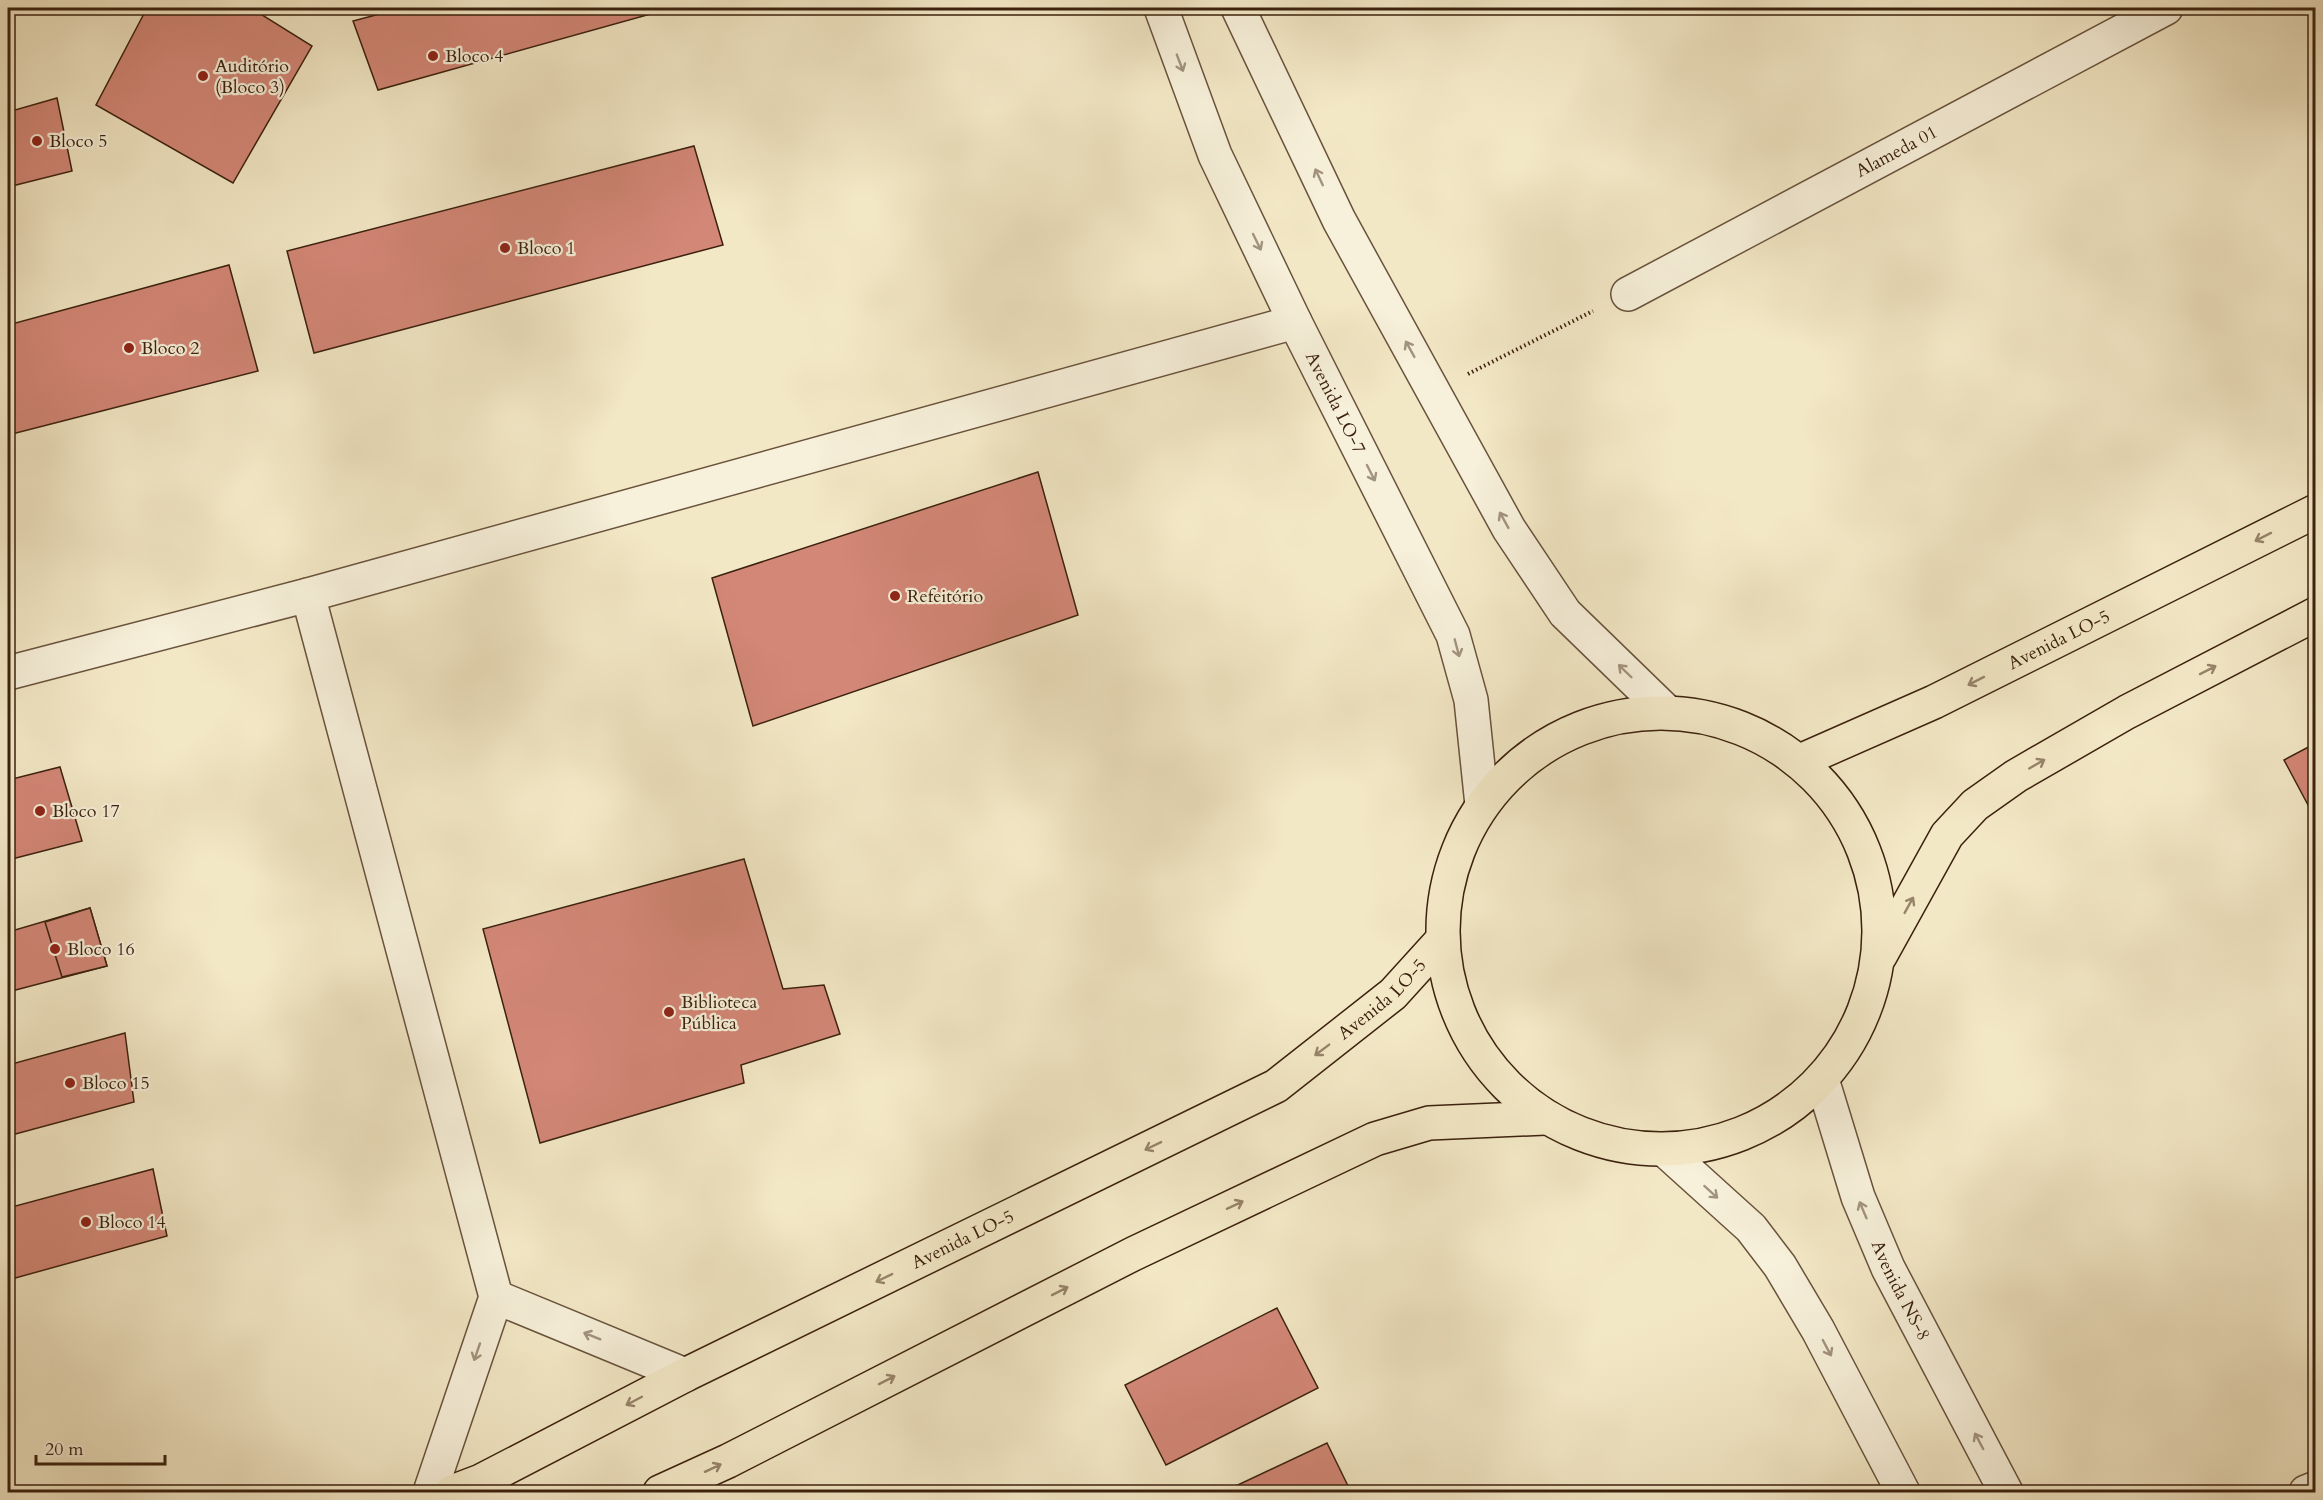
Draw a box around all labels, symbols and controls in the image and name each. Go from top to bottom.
place label: Bloco 4 [445,44,504,69]
marker: Bloco 4 [426,49,440,63]
one-way arrow [1175,53,1186,72]
place label: Auditório (Bloco 3) [215,54,289,100]
marker: Auditório (Bloco 3) [196,69,210,83]
street label: Alameda 01 [1851,120,1942,184]
place label: Bloco 5 [49,129,108,154]
marker: Bloco 5 [30,134,44,148]
one-way arrow [1312,169,1324,187]
one-way arrow [1251,232,1263,250]
place label: Bloco 1 [517,236,576,261]
marker: Bloco 1 [498,241,512,255]
place label: Bloco 2 [141,336,200,361]
marker: Bloco 2 [122,341,136,355]
one-way arrow [1404,341,1415,359]
street label: Avenida LO-7 [1299,347,1371,458]
one-way arrow [1366,463,1378,481]
one-way arrow [1498,512,1510,529]
one-way arrow [2255,532,2273,544]
place label: Refeitório [907,584,983,609]
marker: Refeitório [888,589,902,603]
street label: Avenida LO-5 [2004,604,2114,676]
one-way arrow [1451,638,1463,657]
one-way arrow [1618,664,1633,679]
one-way arrow [2199,664,2216,676]
one-way arrow [1968,676,1986,687]
one-way arrow [2028,757,2045,769]
place label: Bloco 17 [52,799,120,824]
marker: Bloco 17 [33,804,47,818]
one-way arrow [1903,897,1915,914]
place label: Bloco 16 [67,937,135,962]
marker: Bloco 16 [48,942,62,956]
street label: Avenida LO-5 [1333,953,1432,1046]
place label: Biblioteca Pública [681,990,757,1036]
marker: Biblioteca Pública [662,1005,676,1019]
one-way arrow [1314,1044,1330,1057]
place label: Bloco 15 [82,1071,150,1096]
marker: Bloco 15 [63,1076,77,1090]
one-way arrow [1144,1140,1162,1152]
one-way arrow [1704,1185,1719,1200]
one-way arrow [1226,1198,1244,1210]
one-way arrow [1857,1202,1868,1220]
street label: Avenida LO-5 [907,1204,1018,1275]
place label: Bloco 14 [98,1210,166,1235]
marker: Bloco 14 [79,1215,93,1229]
street label: Avenida NS-8 [1865,1237,1936,1345]
one-way arrow [875,1272,893,1284]
one-way arrow [1051,1284,1069,1296]
one-way arrow [583,1330,601,1341]
one-way arrow [1822,1338,1833,1356]
one-way arrow [471,1342,482,1361]
one-way arrow [878,1374,895,1386]
one-way arrow [625,1396,643,1408]
scale bar [36,1428,165,1466]
one-way arrow [1973,1432,1984,1450]
text: 20 m [45,1437,84,1462]
one-way arrow [704,1462,722,1473]

